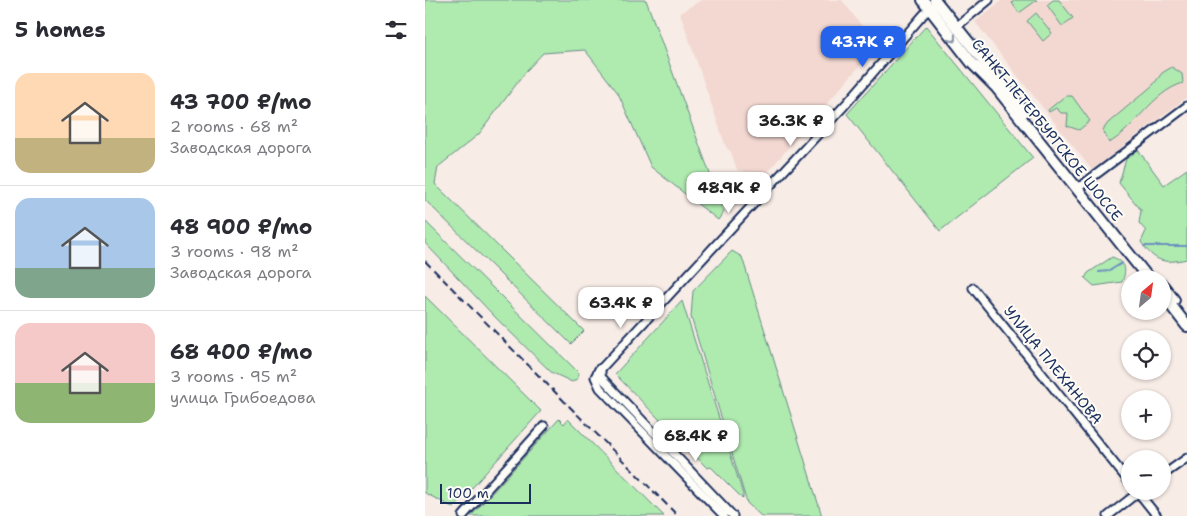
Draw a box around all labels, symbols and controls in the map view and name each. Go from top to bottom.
text: 5 homes [15,16,106,44]
icon: filters [382,16,410,44]
pin: 43.7K ₽ [817,26,909,68]
text: 43.7K ₽ [832,31,894,52]
one-way arrow [947,33,956,42]
street label: САНКТ-ПЕТЕРБУРГСКОЕ ШОССЕ [967,35,1127,225]
text: 43 700 ₽/mo [170,88,312,116]
icon: home [55,93,115,153]
pin: 36.3K ₽ [745,104,837,147]
text: 36.3K ₽ [758,110,824,131]
text: 2 rooms · 68 m² [170,116,298,137]
text: Заводская дорога [170,137,311,158]
pin: 48.9K ₽ [683,172,775,214]
text: 48.9K ₽ [697,177,761,198]
text: 48 900 ₽/mo [170,213,313,241]
icon: home [55,218,115,278]
text: 3 rooms · 98 m² [170,241,299,262]
text: Заводская дорога [170,262,311,283]
north arrow [1121,270,1171,320]
map controls [1121,270,1171,500]
pin: 63.4K ₽ [575,286,667,329]
text: 63.4K ₽ [589,292,653,313]
street label: УЛИЦА ПЛЕХАНОВА [999,302,1107,428]
button: locate [1121,330,1171,380]
text: 68 400 ₽/mo [170,338,313,366]
icon: home [55,343,115,403]
text: 3 rooms · 95 m² [170,366,297,387]
text: улица Грибоедова [170,387,315,408]
button: + [1121,390,1171,440]
pin: 68.4K ₽ [650,420,742,462]
text: 68.4K ₽ [664,425,728,446]
button: − [1121,450,1171,500]
scale bar [440,481,531,504]
text: 100 m [447,484,489,502]

